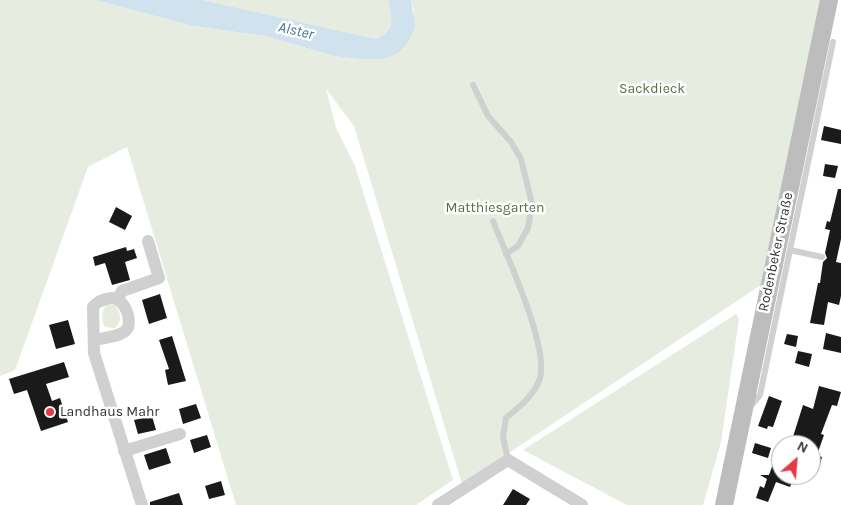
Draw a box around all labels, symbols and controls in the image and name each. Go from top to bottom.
water label: Alster [277,18,315,44]
park label: Sackdieck [619,81,685,97]
street label: Rodenbeker Straße [755,191,797,313]
park label: Matthiesgarten [446,200,544,216]
place label: Landhaus Mahr [60,404,159,420]
marker: Landhaus Mahr [44,406,56,418]
north arrow [771,435,821,485]
text: N [794,437,811,457]

